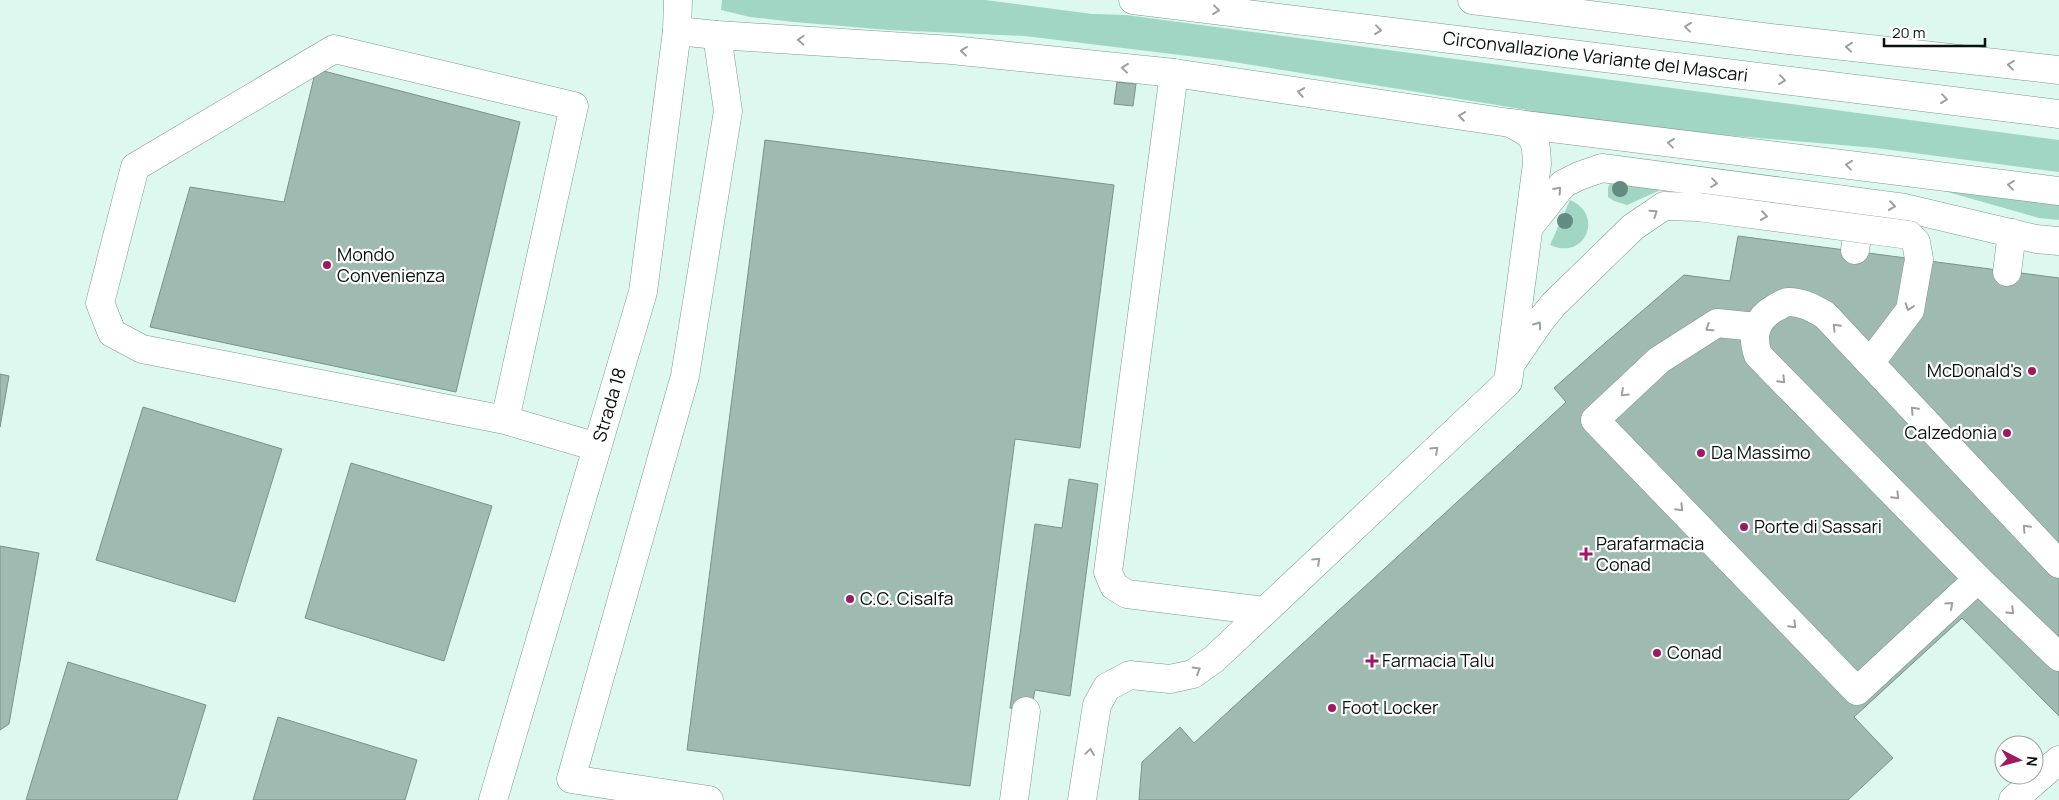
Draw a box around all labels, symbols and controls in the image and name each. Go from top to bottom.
one-way arrow [1213,4,1221,15]
scale bar [1884,15,1985,47]
one-way arrow [1683,22,1691,33]
text: 20 m [1892,22,1925,43]
one-way arrow [1374,24,1382,35]
street label: Circonvallazione Variante del Mascari [1442,25,1750,87]
one-way arrow [797,34,805,45]
one-way arrow [1845,42,1853,53]
one-way arrow [959,46,967,57]
one-way arrow [2006,60,2014,71]
one-way arrow [1121,63,1129,74]
one-way arrow [1779,74,1787,85]
one-way arrow [1297,87,1306,97]
one-way arrow [1940,93,1948,104]
one-way arrow [1458,111,1466,121]
one-way arrow [1666,138,1674,149]
one-way arrow [1845,160,1853,171]
one-way arrow [1710,177,1718,188]
one-way arrow [2006,180,2014,191]
one-way arrow [1552,187,1561,196]
one-way arrow [1889,200,1897,211]
one-way arrow [1649,210,1658,219]
one-way arrow [1760,210,1768,220]
place label: Mondo Convenienza [337,242,445,287]
marker: Mondo Convenienza [321,259,333,271]
one-way arrow [1905,302,1915,311]
one-way arrow [1532,321,1541,331]
one-way arrow [1705,322,1715,331]
one-way arrow [1833,324,1842,333]
place label: McDonald's [1927,358,2022,382]
street label: Strada 18 [586,365,631,445]
marker: McDonald's [2026,365,2038,377]
one-way arrow [1777,374,1786,383]
one-way arrow [1620,387,1629,396]
one-way arrow [1911,407,1920,416]
place label: Calzedonia [1904,420,1997,444]
marker: Calzedonia [2001,427,2013,439]
place label: Da Massimo [1711,440,1811,464]
one-way arrow [1430,447,1439,456]
marker: Da Massimo [1695,447,1707,459]
one-way arrow [1890,490,1899,499]
one-way arrow [1674,503,1683,512]
place label: Porte di Sassari [1754,514,1882,538]
marker: Porte di Sassari [1738,521,1750,533]
one-way arrow [2023,525,2032,534]
place label: Parafarmacia Conad [1596,531,1704,576]
marker: Parafarmacia Conad [1580,548,1592,560]
one-way arrow [1311,558,1320,567]
place label: C.C. Cisalfa [860,586,954,610]
marker: C.C. Cisalfa [844,593,856,605]
one-way arrow [1944,602,1953,611]
one-way arrow [2005,605,2014,614]
one-way arrow [1787,620,1796,629]
place label: Conad [1667,640,1722,664]
marker: Conad [1651,647,1663,659]
place label: Farmacia Talu [1382,648,1494,672]
marker: Farmacia Talu [1366,655,1378,667]
one-way arrow [1191,667,1200,677]
place label: Foot Locker [1342,695,1439,719]
marker: Foot Locker [1326,702,1338,714]
north arrow [1994,735,2044,785]
one-way arrow [1084,747,1094,756]
text: N [2022,755,2042,767]

